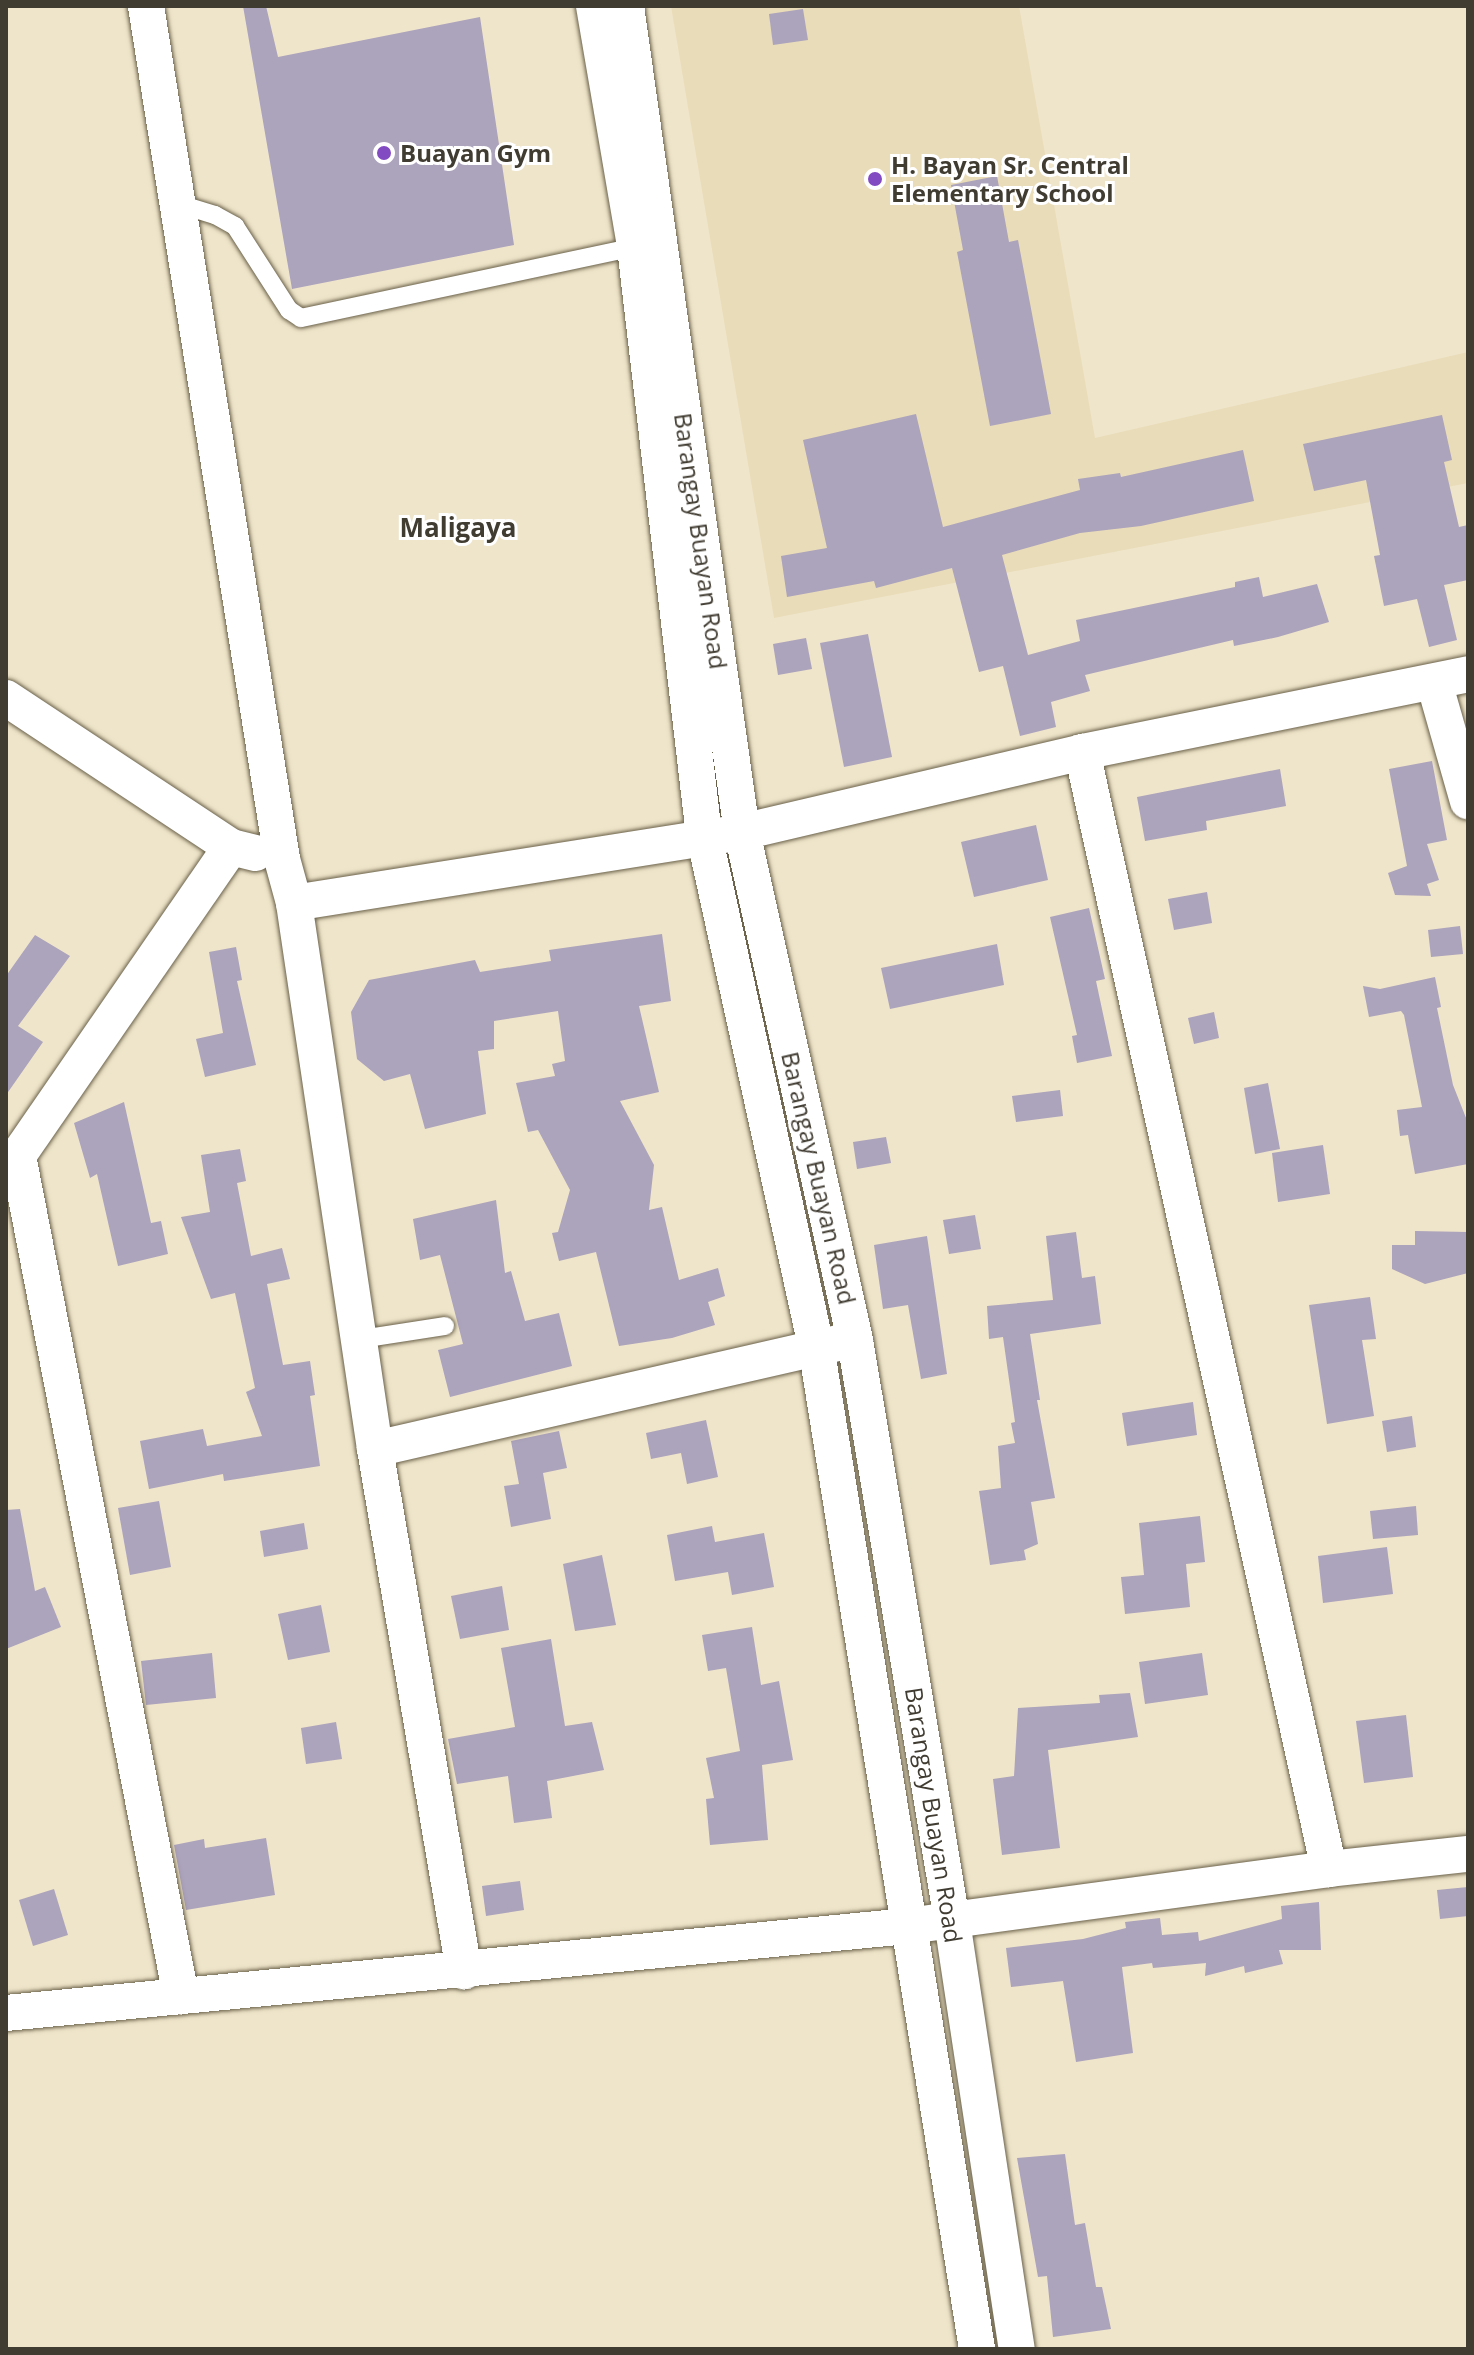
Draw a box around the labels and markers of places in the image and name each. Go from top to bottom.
place label: Buayan Gym [400,139,551,167]
marker: Buayan Gym [375,144,393,162]
place label: H. Bayan Sr. Central Elementary School [891,151,1129,207]
marker: H. Bayan Sr. Central Elementary School [866,170,884,188]

